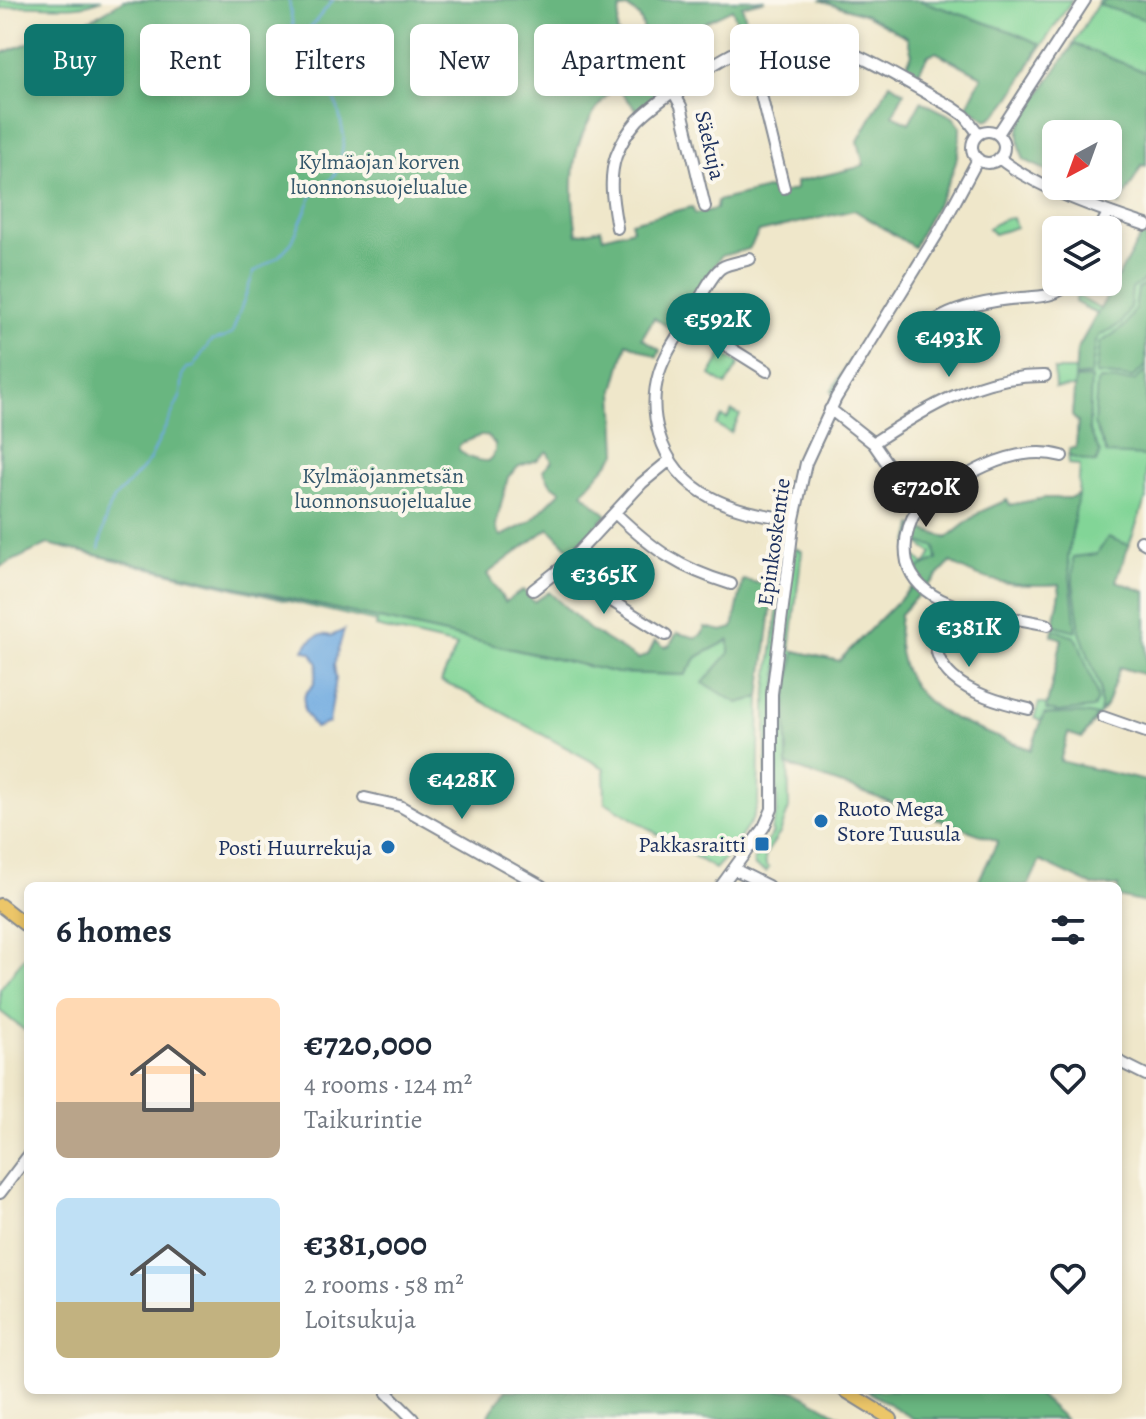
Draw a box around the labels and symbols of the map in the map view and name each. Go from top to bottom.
street label: Säekuja [688,108,733,183]
north arrow [1042,120,1122,200]
park label: Kylmäojan korven luonnonsuojelualue [290,147,468,202]
pin: €592K [662,293,774,361]
pin: €493K [893,311,1005,379]
park label: Kylmäojanmetsän luonnonsuojelualue [294,461,472,516]
pin: €720K [870,461,982,529]
street label: Epinkoskentie [750,476,798,608]
pin: €365K [548,548,660,616]
pin: €381K [913,601,1025,669]
pin: €428K [406,753,518,821]
place label: Ruoto Mega Store Tuusula [837,794,962,849]
marker: Ruoto Mega Store Tuusula [812,812,830,830]
place label: Pakkasraitti [638,830,746,860]
place label: Posti Huurrekuja [218,833,373,863]
marker: Pakkasraitti [753,835,771,853]
marker: Posti Huurrekuja [379,838,397,856]

